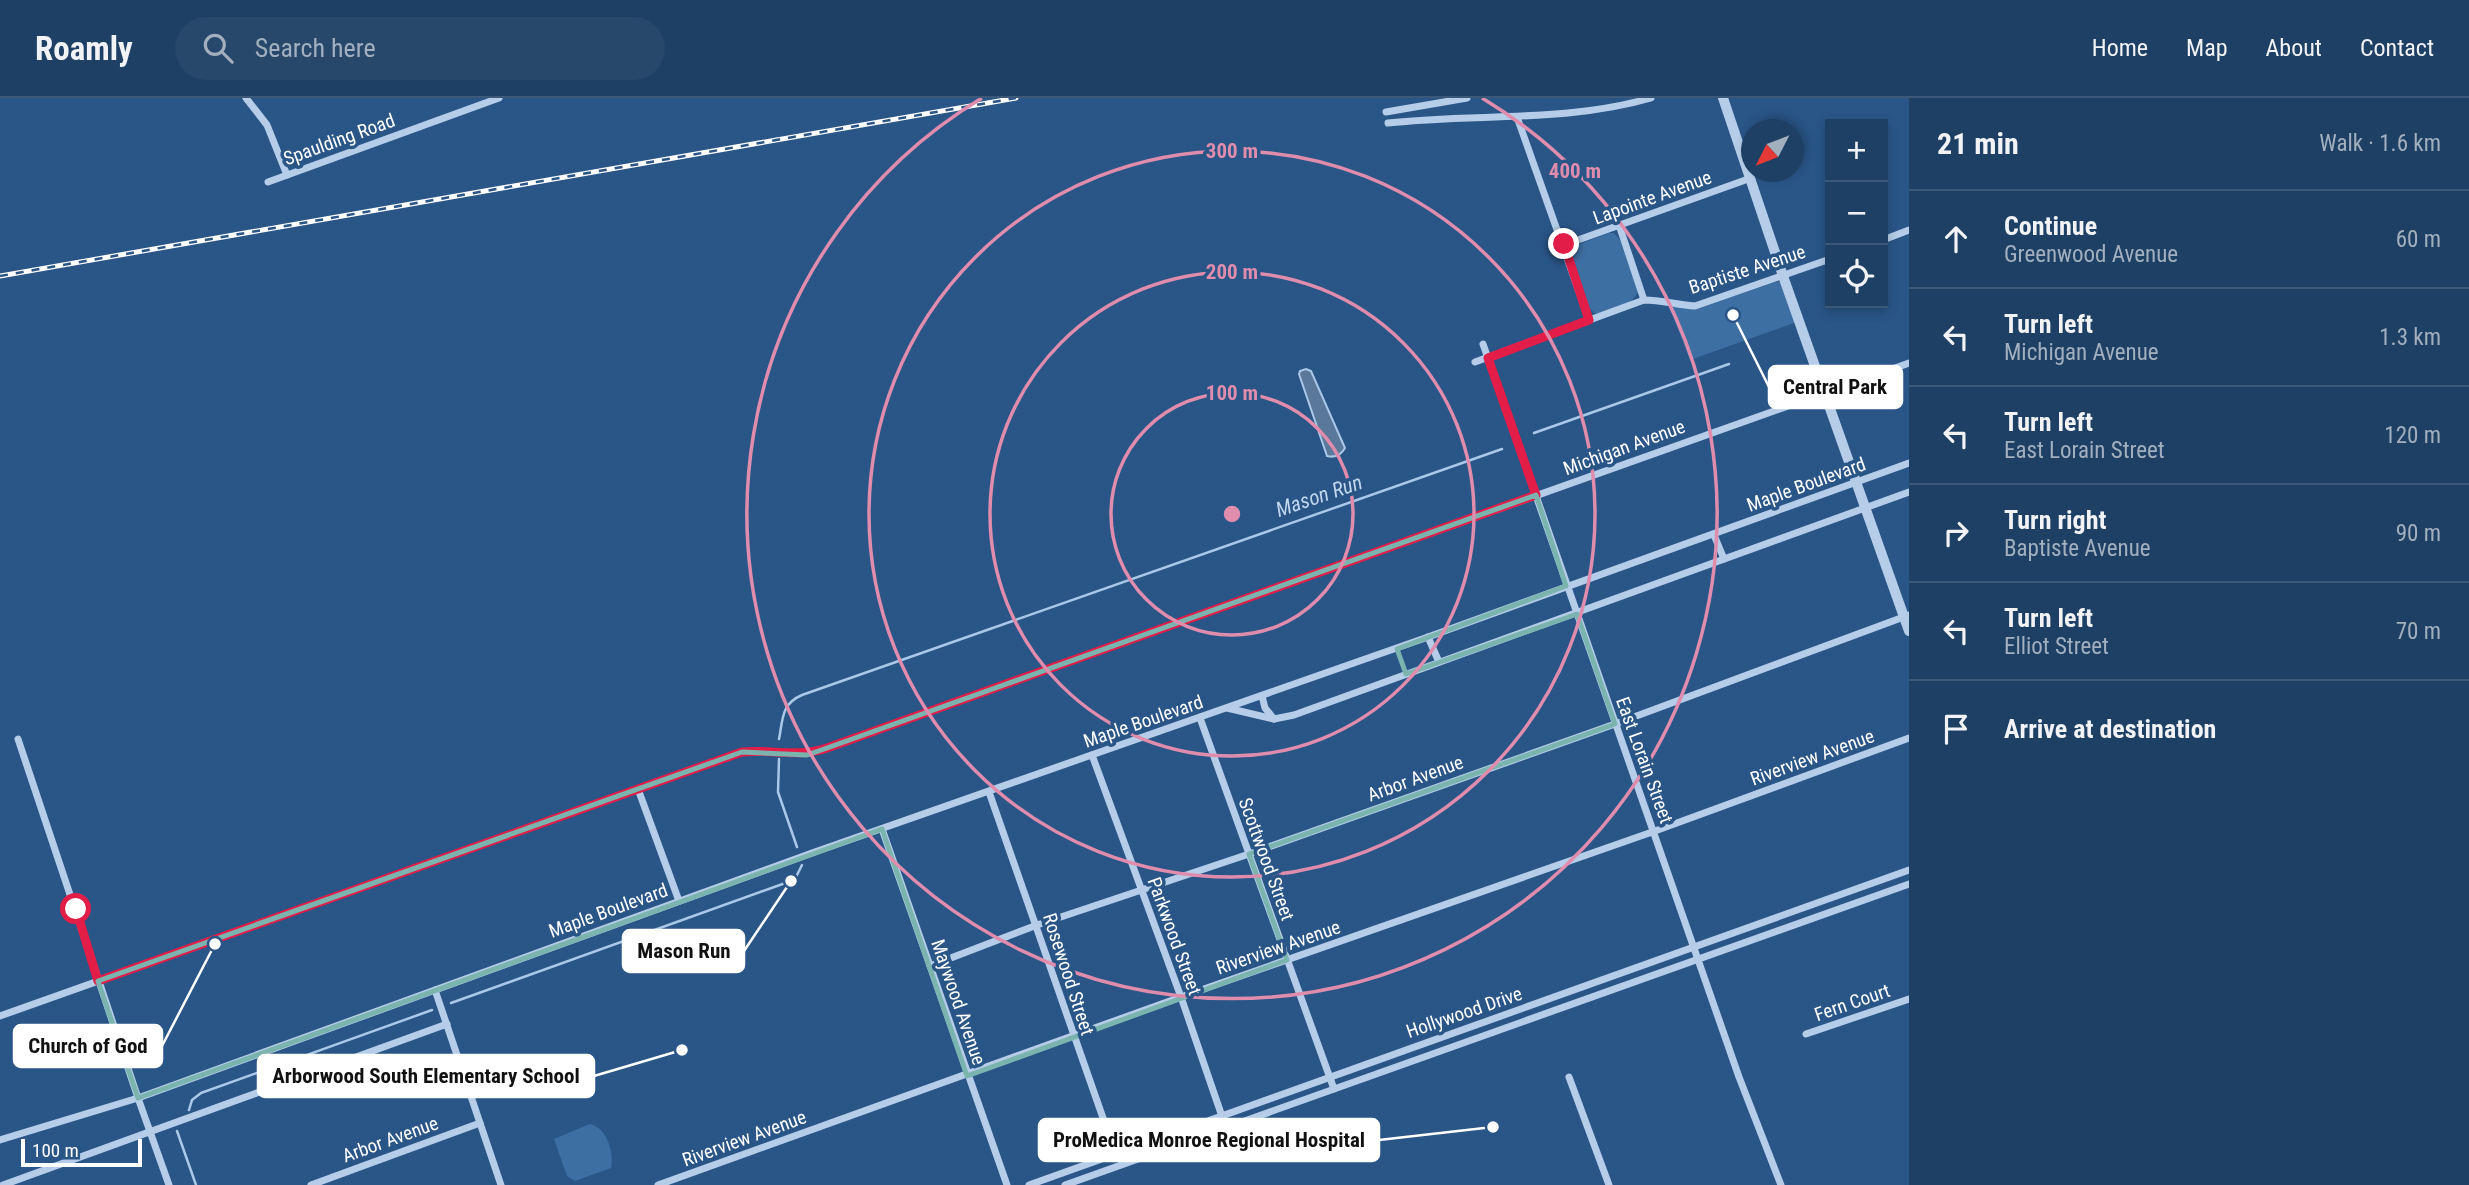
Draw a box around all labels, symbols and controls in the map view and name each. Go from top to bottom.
search box [175,17,665,80]
text: Roamly [35,29,133,68]
icon: search [199,29,237,67]
text: Search here [255,33,376,63]
text: Home [2092,34,2148,62]
text: Map [2186,34,2228,62]
text: About [2266,34,2322,62]
text: Contact [2360,34,2434,62]
street label: Spaulding Road [280,109,398,170]
north arrow [1741,119,1804,182]
map controls [1825,119,1888,308]
button: + [1825,119,1888,182]
text: 21 min [1937,126,2019,161]
text: Walk · 1.6 km [2319,130,2441,157]
text: 300 m [1206,139,1258,163]
text: 400 m [1549,159,1601,183]
street label: Lapointe Avenue [1590,165,1715,230]
button: − [1825,182,1888,245]
text: Continue [2004,211,2097,241]
icon: ahead [1937,220,1975,258]
text: 60 m [2396,226,2441,253]
route end [1548,228,1579,259]
street label: Baptiste Avenue [1686,240,1808,299]
text: Greenwood Avenue [2004,241,2178,268]
button: locate [1825,245,1888,308]
text: 200 m [1206,260,1258,284]
text: Turn left [2004,309,2093,339]
icon: left [1937,318,1975,356]
text: 1.3 km [2379,324,2441,351]
text: Michigan Avenue [2004,339,2159,366]
callout: Central Park [1769,366,1902,408]
text: Central Park [1783,375,1888,399]
text: 100 m [1206,381,1258,405]
text: Turn left [2004,407,2093,437]
street label: Michigan Avenue [1560,415,1688,480]
icon: left [1937,416,1975,454]
text: 120 m [2384,422,2441,449]
text: East Lorain Street [2004,437,2165,464]
street label: Maple Boulevard [1744,452,1869,517]
water label: Mason Run [1273,470,1365,522]
centre of rings [1220,502,1244,526]
text: Turn right [2004,505,2106,535]
icon: right [1937,514,1975,552]
text: 90 m [2396,520,2441,547]
text: Baptiste Avenue [2004,535,2151,562]
text: Turn left [2004,603,2093,633]
icon: left [1937,612,1975,650]
text: 70 m [2396,618,2441,645]
text: Elliot Street [2004,633,2109,660]
street label: Maple Boulevard [1080,690,1206,753]
street label: East Lorain Street [1611,694,1678,826]
icon: arrive [1937,710,1975,748]
text: Arrive at destination [2004,714,2216,744]
street label: Riverview Avenue [1747,724,1877,791]
street label: Arbor Avenue [1364,750,1466,806]
street label: Scottwood Street [1234,795,1299,924]
street label: Parkwood Street [1143,874,1206,998]
street label: Maple Boulevard [546,878,671,943]
route start [60,893,91,924]
street label: Rosewood Street [1038,910,1099,1038]
street label: Riverview Avenue [1213,915,1344,980]
callout: Mason Run [623,930,744,972]
street label: Maywood Avenue [926,936,991,1068]
text: Mason Run [637,939,731,963]
street label: Fern Court [1811,979,1893,1026]
street label: Hollywood Drive [1403,982,1525,1043]
callout: Church of God [14,1025,162,1067]
text: Church of God [28,1034,148,1058]
callout: Arborwood South Elementary School [258,1055,594,1097]
text: Arborwood South Elementary School [272,1064,580,1088]
street label: Riverview Avenue [679,1105,809,1172]
street label: Arbor Avenue [339,1111,441,1167]
callout: ProMedica Monroe Regional Hospital [1039,1119,1379,1161]
text: ProMedica Monroe Regional Hospital [1053,1128,1365,1152]
scale bar [21,1136,142,1168]
text: 100 m [32,1139,79,1162]

